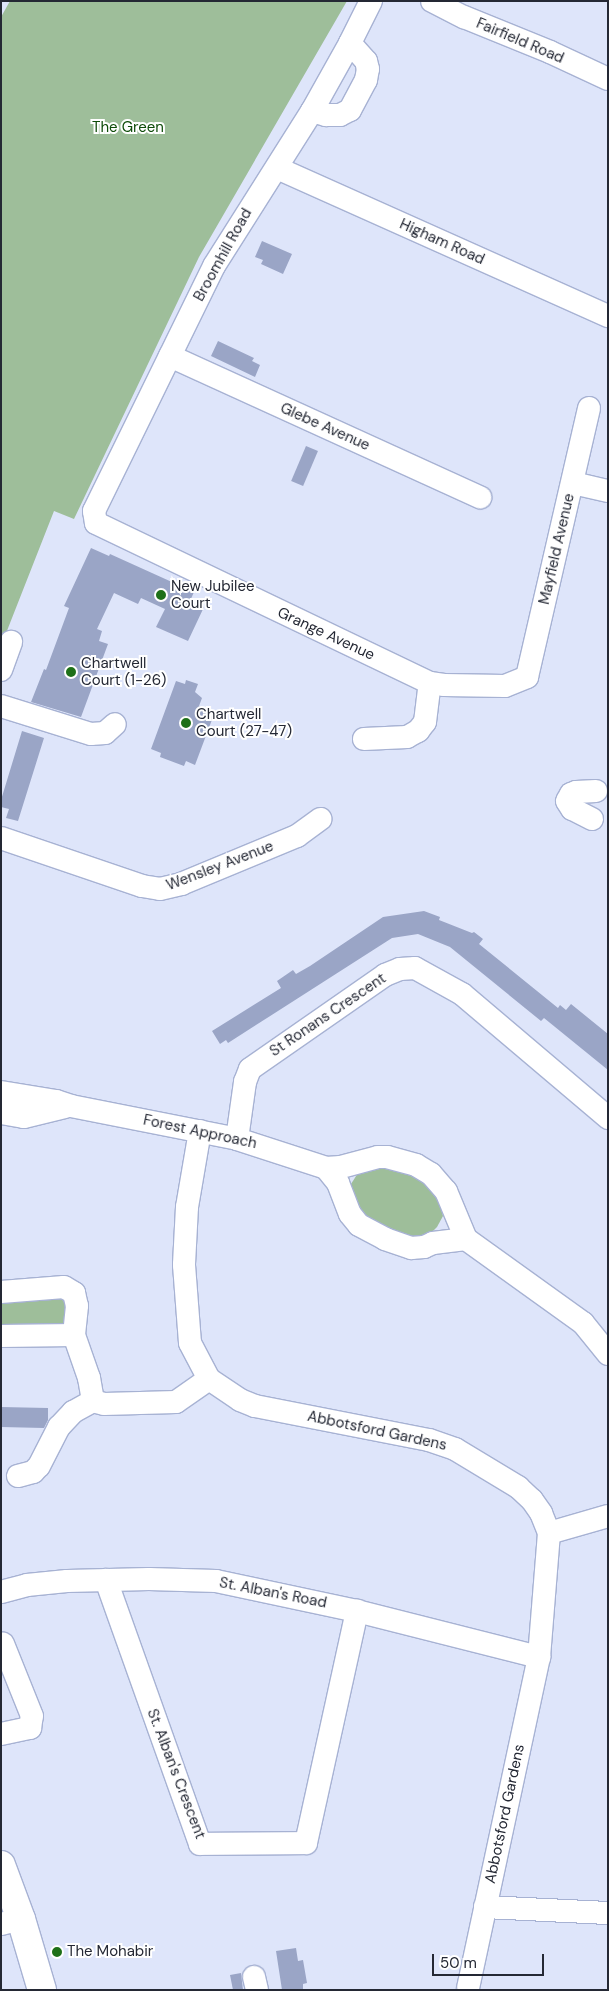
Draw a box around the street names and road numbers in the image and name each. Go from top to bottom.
street label: Fairfield Road [473,14,567,68]
street label: Broomhill Road [190,205,256,305]
street label: Higham Road [397,215,487,269]
street label: Glebe Avenue [277,399,373,455]
street label: Mayfield Avenue [535,492,579,606]
street label: Grange Avenue [275,604,377,664]
street label: Wensley Avenue [164,837,276,895]
street label: St Ronans Crescent [266,969,390,1061]
street label: Forest Approach [142,1111,258,1153]
street label: Abbotsford Gardens [306,1407,448,1455]
street label: St. Alban's Road [218,1574,328,1612]
street label: St. Alban's Crescent [143,1706,209,1842]
street label: Abbotsford Gardens [481,1743,529,1885]

